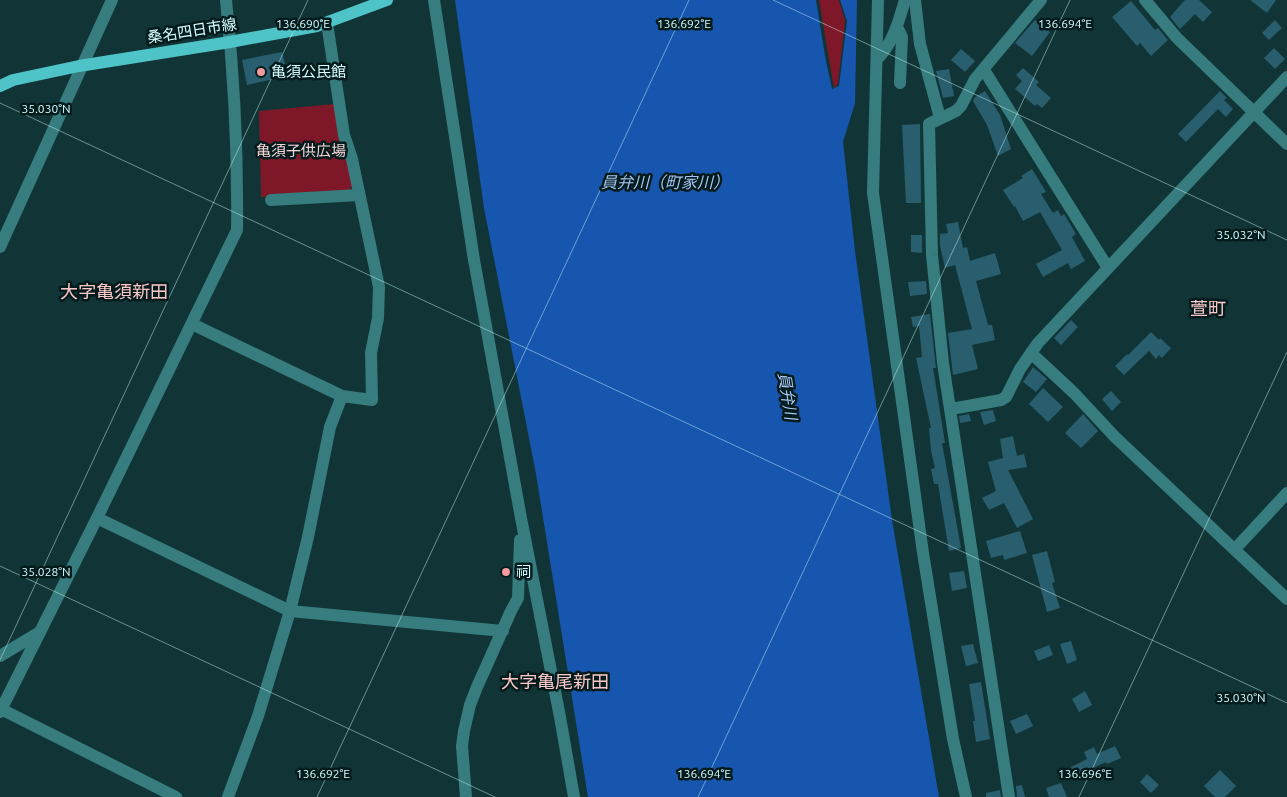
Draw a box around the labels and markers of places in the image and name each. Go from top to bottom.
place label: 亀須公民館 [271,63,346,80]
marker: 亀須公民館 [255,66,267,78]
place label: 祠 [516,563,531,580]
marker: 祠 [500,566,512,578]

